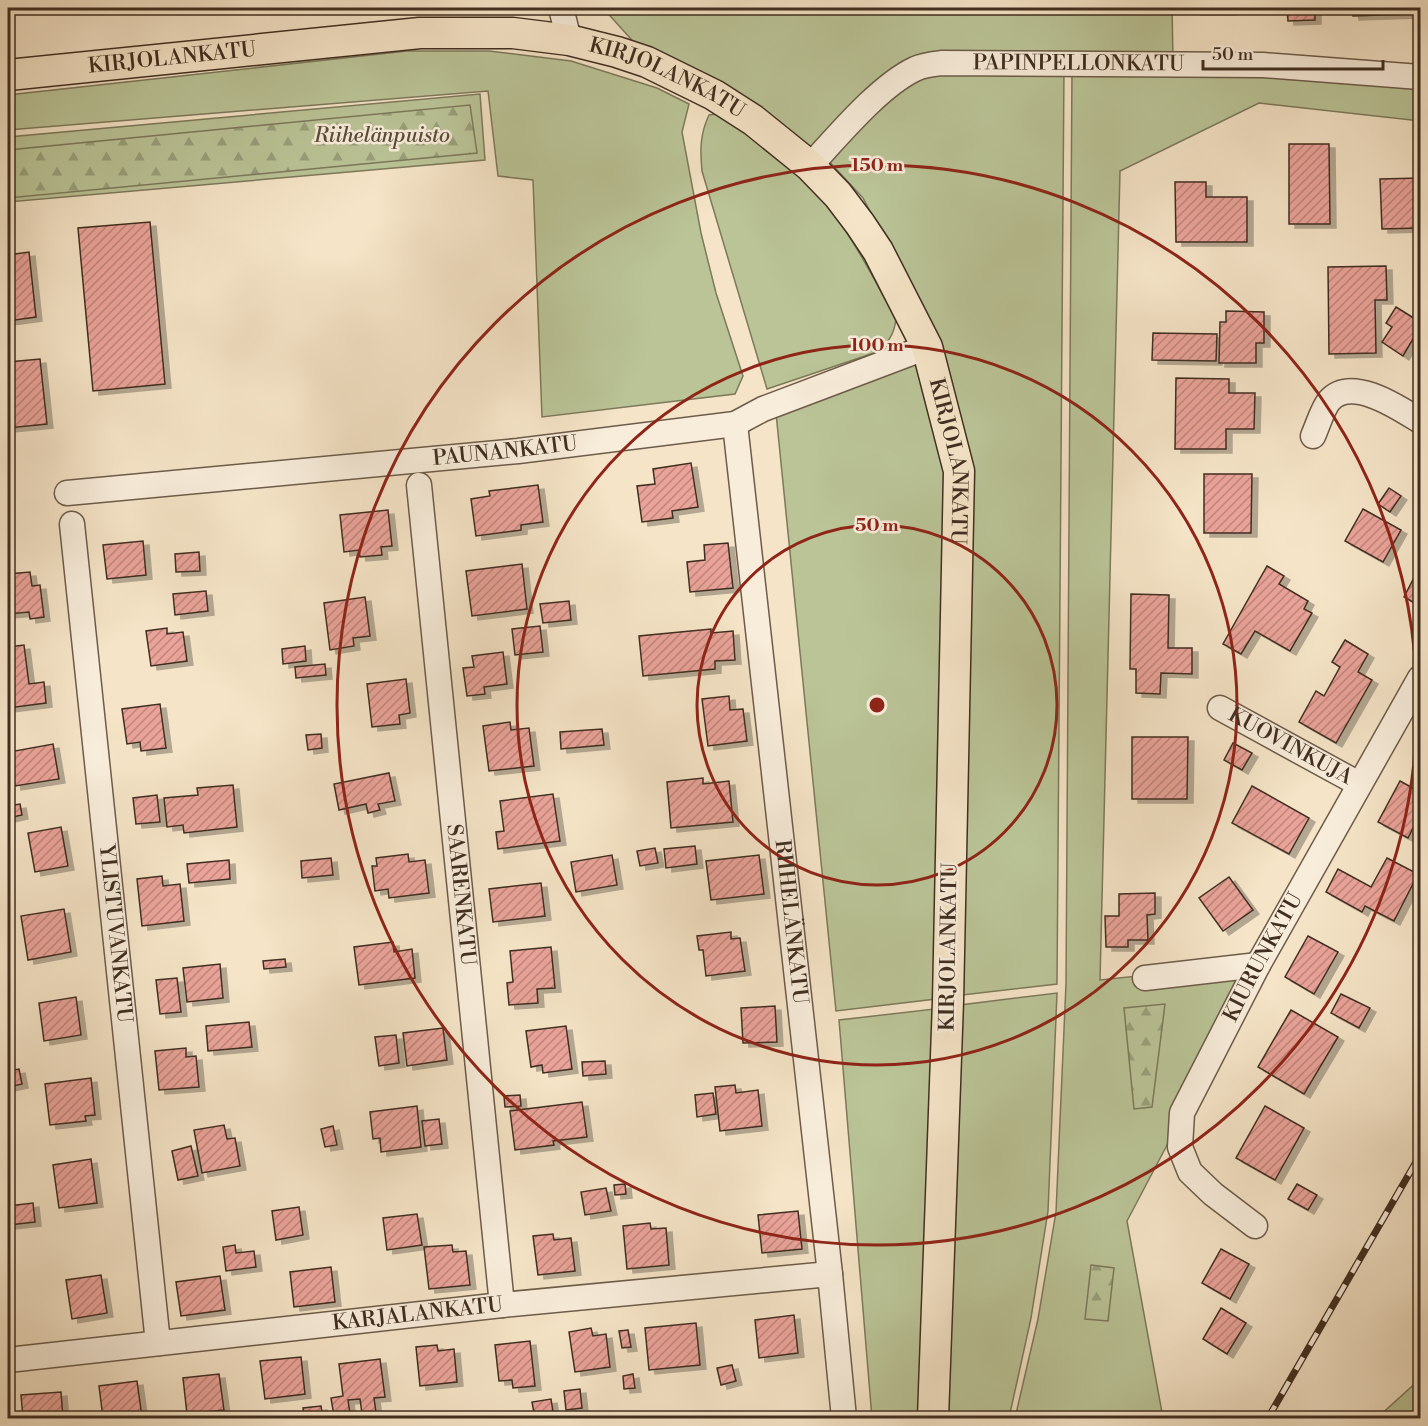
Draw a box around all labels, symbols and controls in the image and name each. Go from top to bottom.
street label: KIRJOLANKATU [586,33,750,125]
scale bar [1203,33,1383,71]
street label: KIRJOLANKATU [87,37,258,80]
text: 50 m [1212,43,1254,66]
street label: PAPINPELLONKATU [973,50,1185,78]
park label: Riihelänpuisto [313,123,450,149]
text: 150 m [851,154,904,177]
text: 100 m [850,334,904,357]
street label: KIRJOLANKATU [923,376,972,545]
street label: PAUNANKATU [431,431,579,472]
text: 50 m [855,514,899,537]
centre of rings [867,695,887,715]
street label: KUOVINKUJA [1224,702,1357,791]
street label: SAARENKATU [440,823,481,967]
street label: RIIHELÄNKATU [769,838,813,1006]
street label: YLISTUVANKATU [93,842,137,1025]
street label: KIRJOLANKATU [935,862,963,1031]
street label: KIURUNKATU [1218,888,1309,1026]
street label: KARJALANKATU [331,1292,505,1337]

